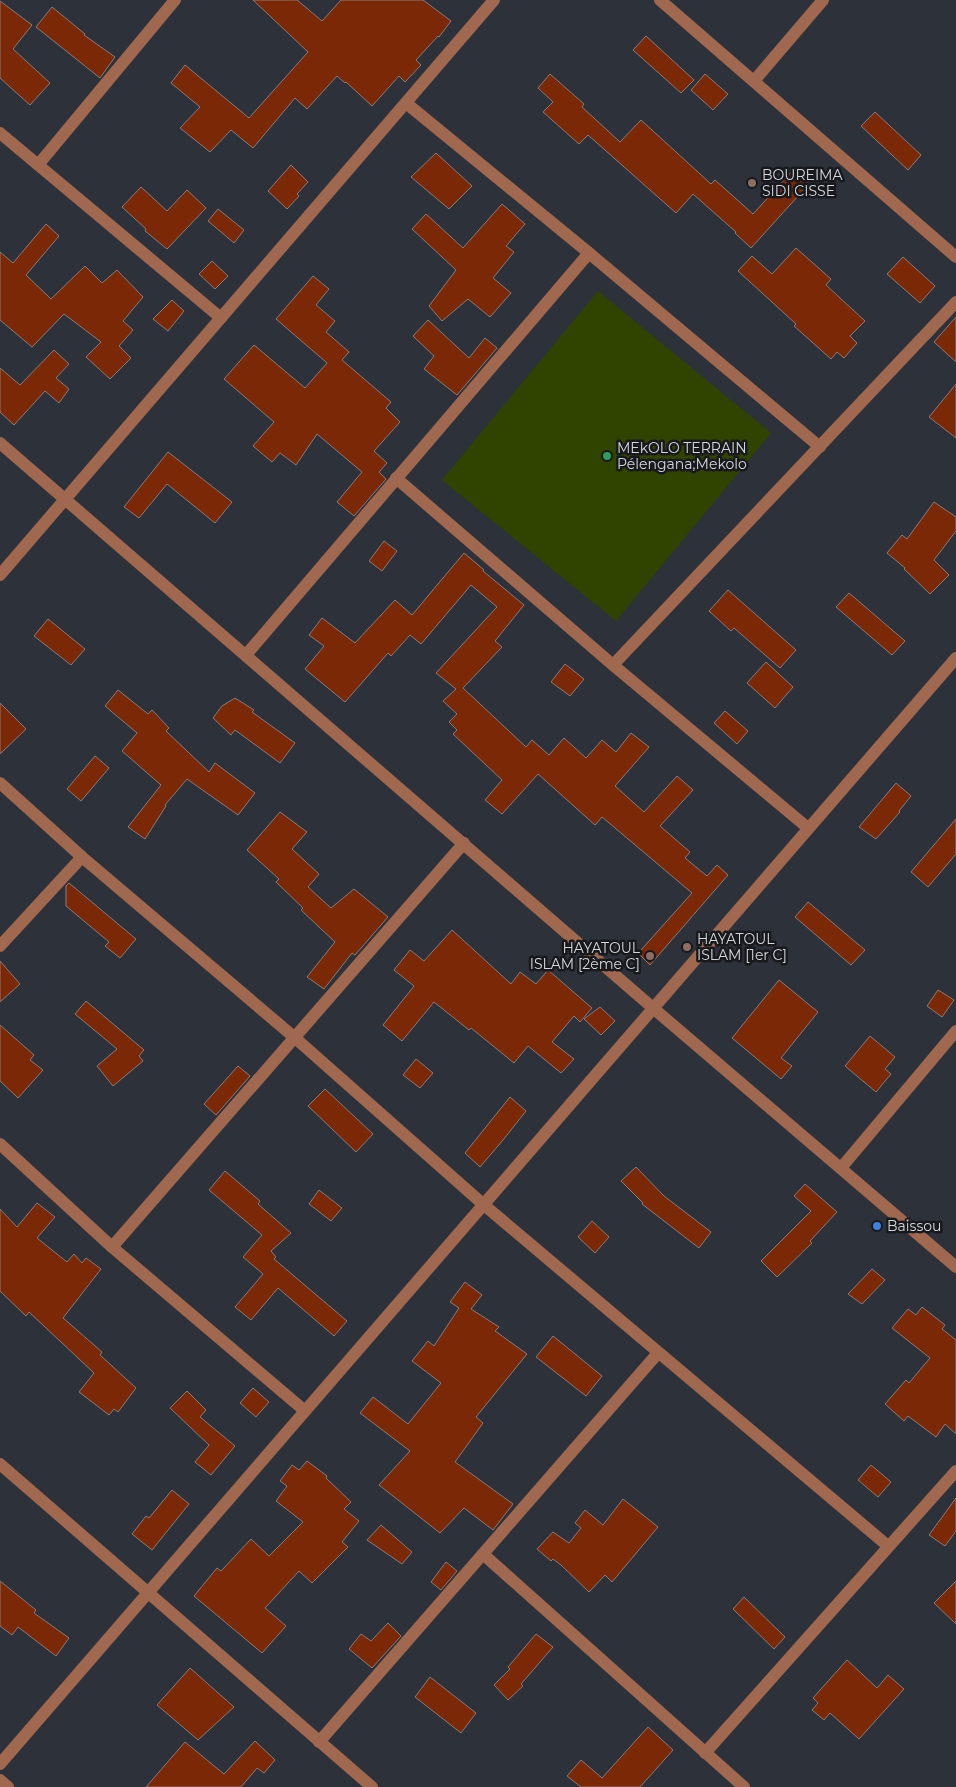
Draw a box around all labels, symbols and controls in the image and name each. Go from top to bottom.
place label: BOUREIMA SIDI CISSE [762,166,843,200]
marker: BOUREIMA SIDI CISSE [746,177,758,189]
place label: MEkOLO TERRAIN Pélengana;Mekolo [617,439,747,473]
marker: MEkOLO TERRAIN Pélengana;Mekolo [601,450,613,462]
place label: HAYATOUL ISLAM [1er C] [697,930,787,964]
place label: HAYATOUL ISLAM [2ème C] [530,939,641,973]
marker: HAYATOUL ISLAM [1er C] [681,941,693,953]
marker: HAYATOUL ISLAM [2ème C] [644,950,656,962]
place label: Baissou [887,1217,941,1235]
marker: Baissou [871,1220,883,1232]

